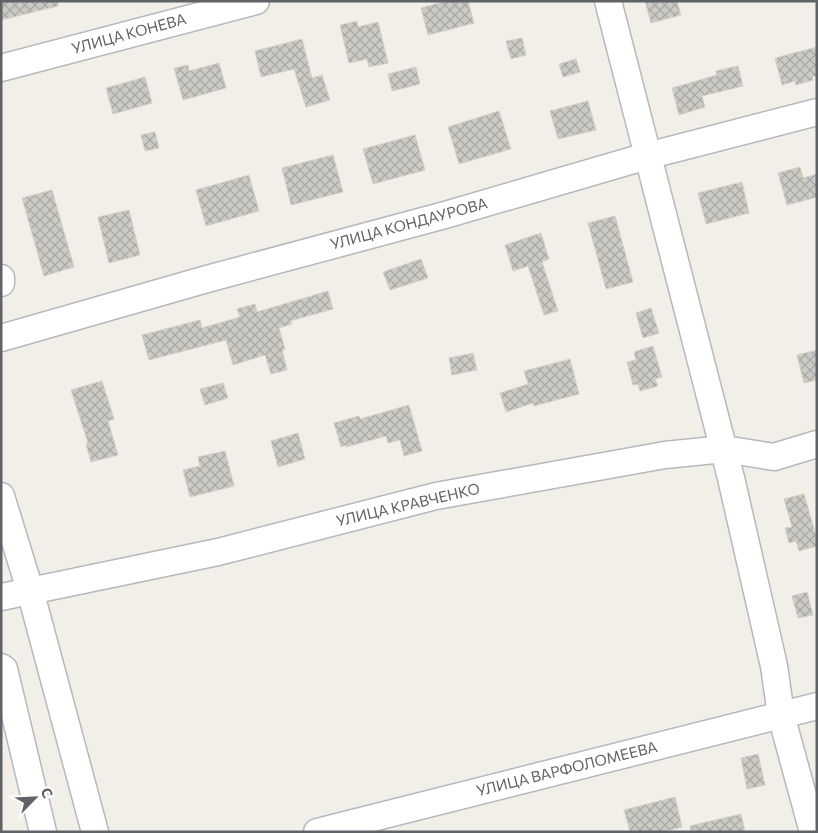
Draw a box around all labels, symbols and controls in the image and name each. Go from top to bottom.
street label: УЛИЦА КОНЕВА [69,9,188,57]
street label: УЛИЦА КОНДАУРОВА [328,193,489,253]
street label: УЛИЦА КРАВЧЕНКО [334,479,481,529]
street label: УЛИЦА ВАРФОЛОМЕЕВА [474,737,659,799]
north arrow [10,773,60,823]
text: С [38,785,57,800]

